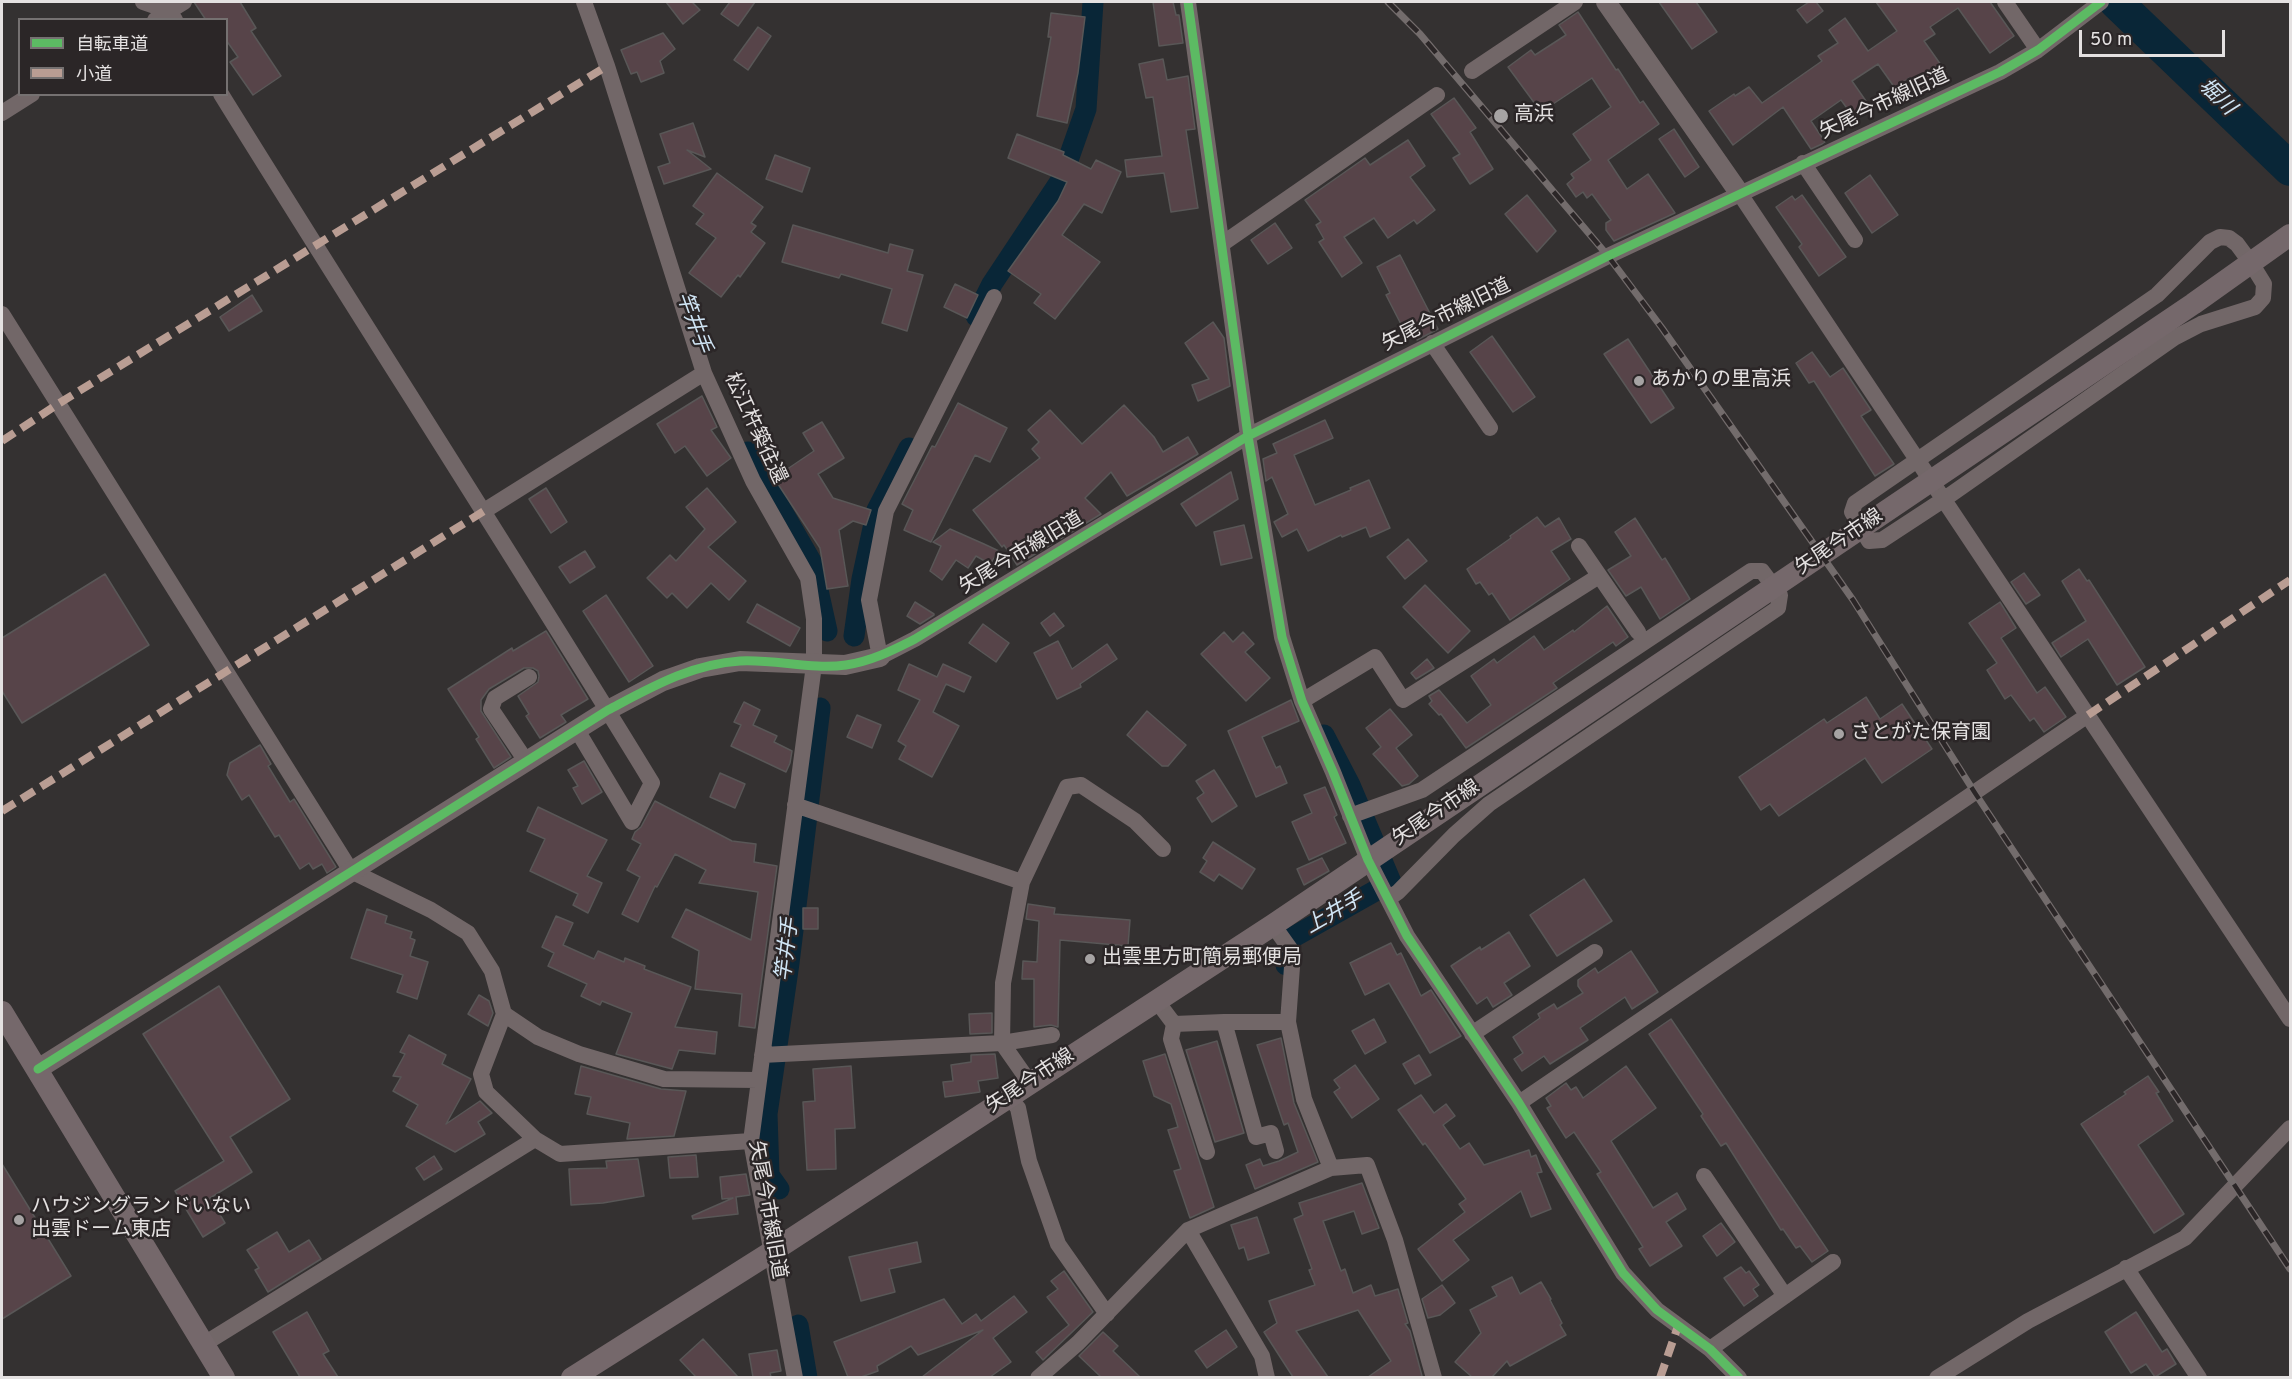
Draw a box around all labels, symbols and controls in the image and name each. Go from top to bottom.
legend [18,18,228,96]
scale bar [2082,18,2228,56]
text: 50 m [2090,29,2132,52]
text: 自転車道 [76,34,148,57]
text: 小道 [76,64,112,87]
street label: 矢尾今市線旧道 [1816,65,1954,145]
water label: 堀川 [2192,74,2240,122]
place label: 高浜 [1514,104,1554,128]
marker: 高浜 [1492,107,1510,125]
street label: 矢尾今市線旧道 [1379,275,1515,357]
water label: 竿井手 [669,289,715,357]
place label: あかりの里高浜 [1651,369,1791,393]
street label: 松江杵築往還 [718,370,790,488]
marker: あかりの里高浜 [1632,374,1646,388]
street label: 矢尾今市線 [1792,505,1888,581]
street label: 矢尾今市線旧道 [956,508,1088,600]
place label: さとがた保育園 [1851,722,1991,746]
marker: さとがた保育園 [1832,727,1846,741]
street label: 矢尾今市線 [1389,776,1485,852]
water label: 上井手 [1301,887,1369,941]
water label: 竿井手 [773,917,805,983]
place label: 出雲里方町簡易郵便局 [1102,947,1302,971]
marker: 出雲里方町簡易郵便局 [1083,952,1097,966]
street label: 矢尾今市線 [983,1045,1079,1119]
street label: 矢尾今市線旧道 [742,1139,790,1281]
place label: ハウジングランドいない 出雲ドーム東店 [31,1196,251,1243]
marker: ハウジングランドいない 出雲ドーム東店 [12,1213,26,1227]

